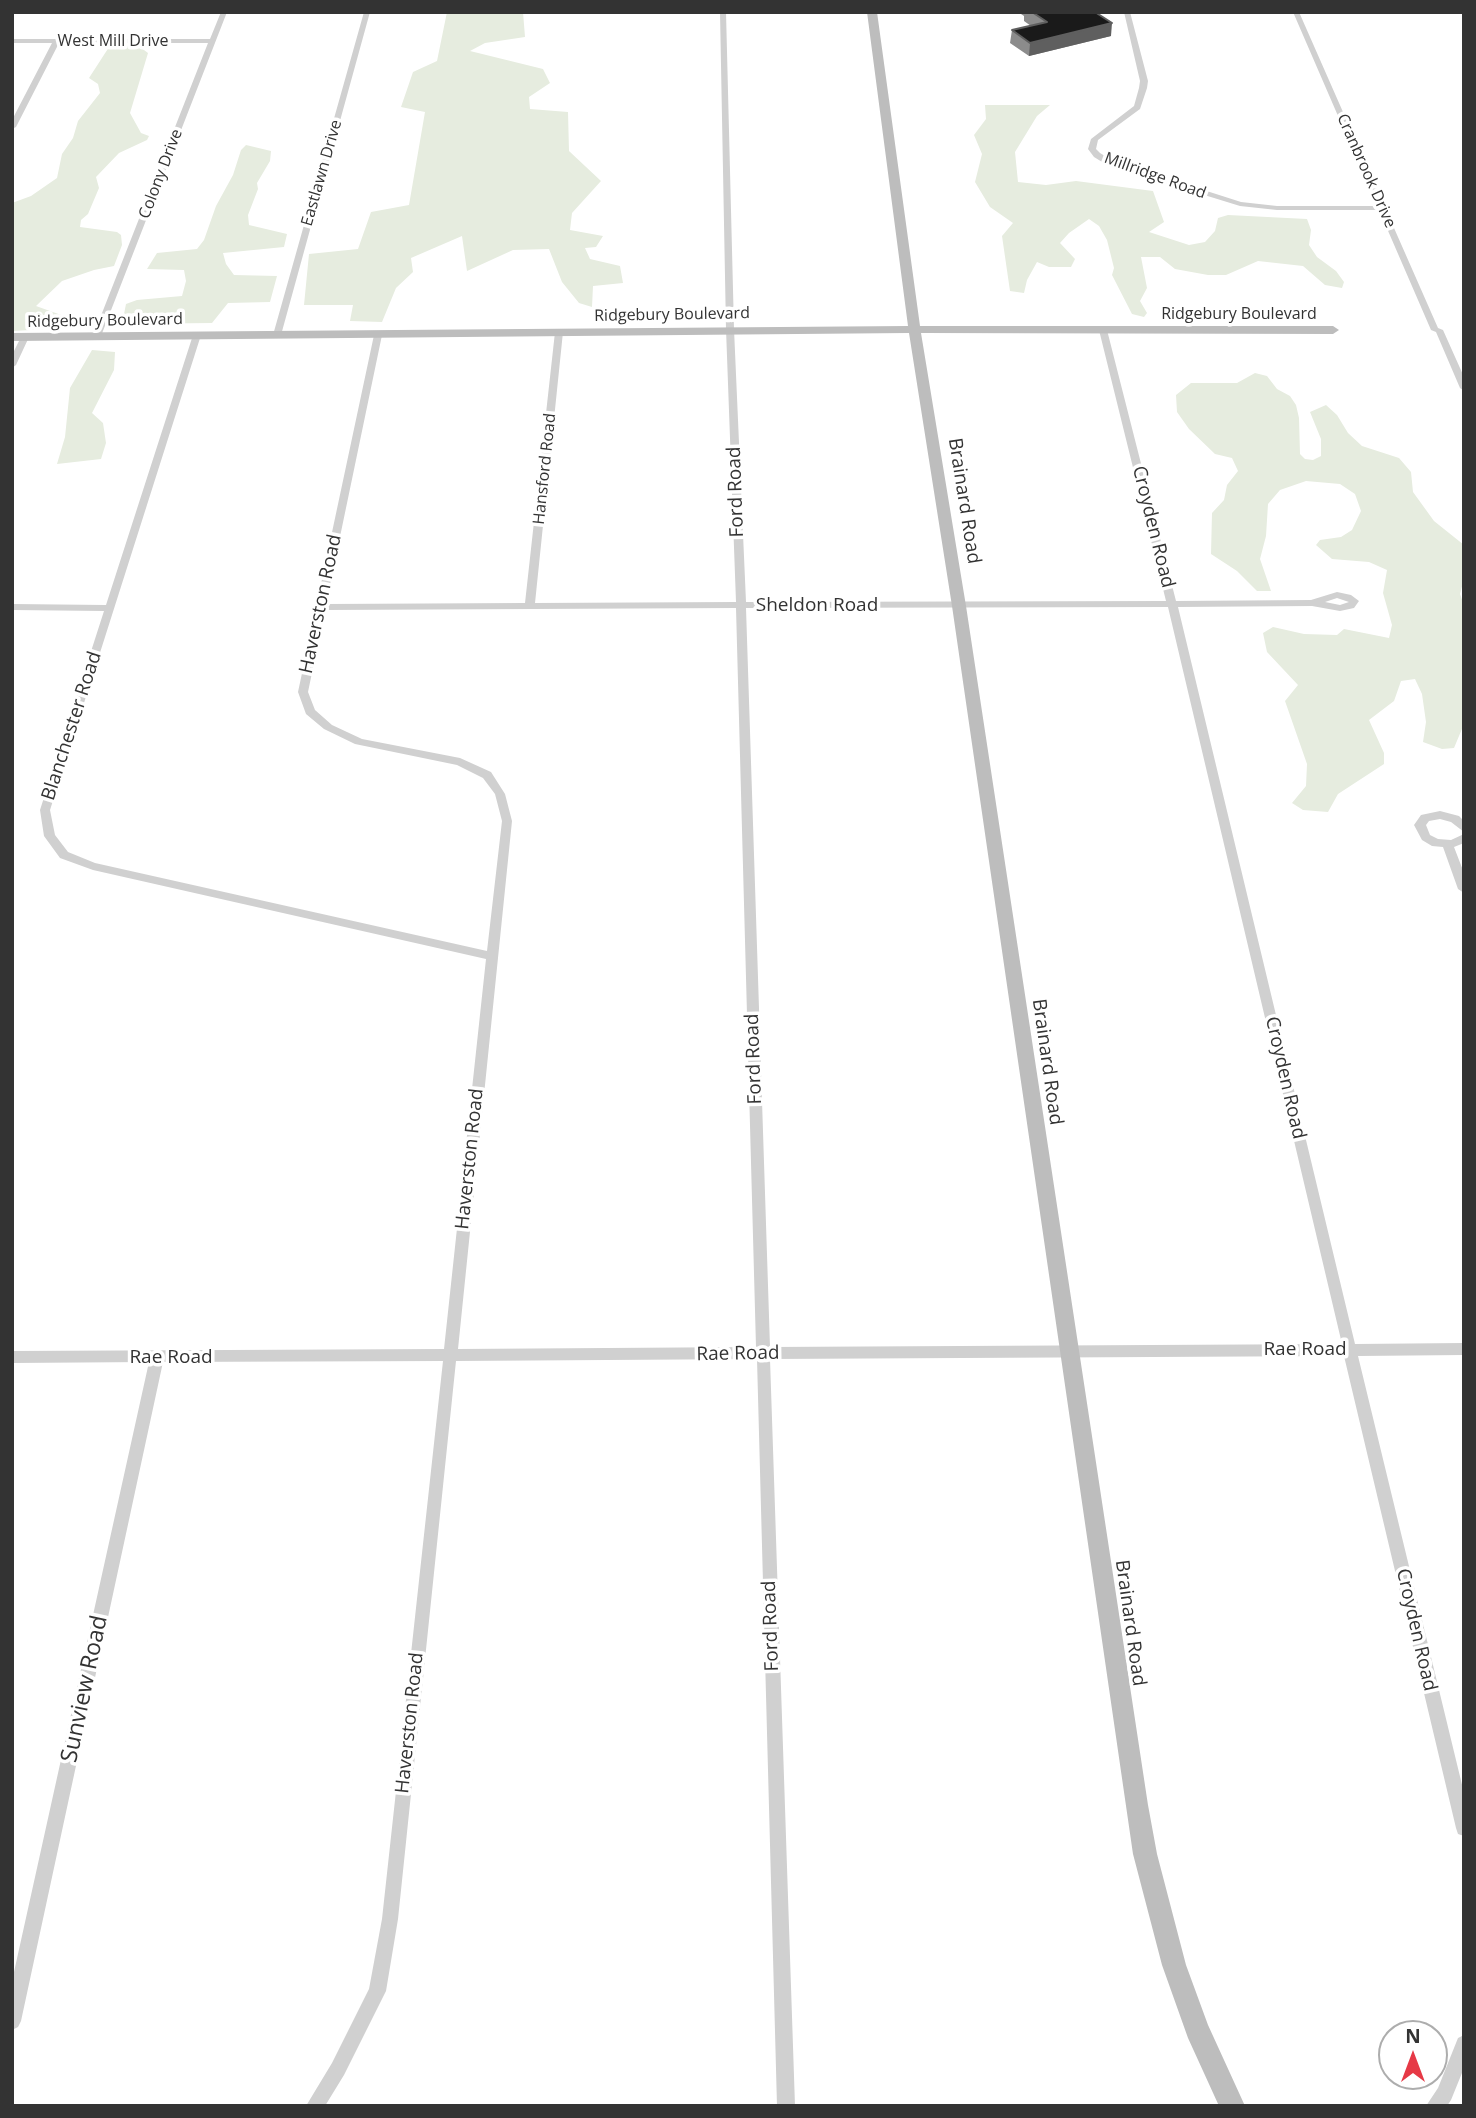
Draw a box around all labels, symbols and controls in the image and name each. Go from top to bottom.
street label: West Mill Drive [57,31,169,51]
street label: Cranbrook Drive [1332,111,1400,231]
street label: Eastlawn Drive [298,118,346,228]
street label: Colony Drive [135,126,187,222]
street label: Millridge Road [1101,149,1209,203]
street label: Ridgebury Boulevard [594,304,750,326]
street label: Ridgebury Boulevard [1161,304,1317,324]
street label: Ridgebury Boulevard [27,310,183,332]
street label: Hansford Road [530,412,560,526]
street label: Brainard Road [943,436,985,566]
street label: Ford Road [723,446,749,538]
street label: Croyden Road [1127,464,1179,590]
street label: Haverston Road [295,532,347,676]
street label: Sheldon Road [756,595,878,617]
street label: Blanchester Road [37,649,107,803]
street label: Brainard Road [1027,997,1067,1127]
street label: Ford Road [741,1013,767,1105]
street label: Croyden Road [1260,1015,1310,1141]
street label: Haverston Road [451,1087,489,1231]
street label: Rae Road [1263,1339,1347,1361]
street label: Rae Road [696,1342,780,1366]
street label: Rae Road [129,1347,213,1369]
street label: Brainard Road [1110,1558,1150,1688]
street label: Croyden Road [1391,1567,1441,1693]
street label: Ford Road [758,1580,784,1672]
street label: Sunview Road [56,1613,114,1765]
street label: Haverston Road [391,1651,429,1795]
north arrow [1378,2020,1448,2090]
text: N [1405,2023,1421,2049]

